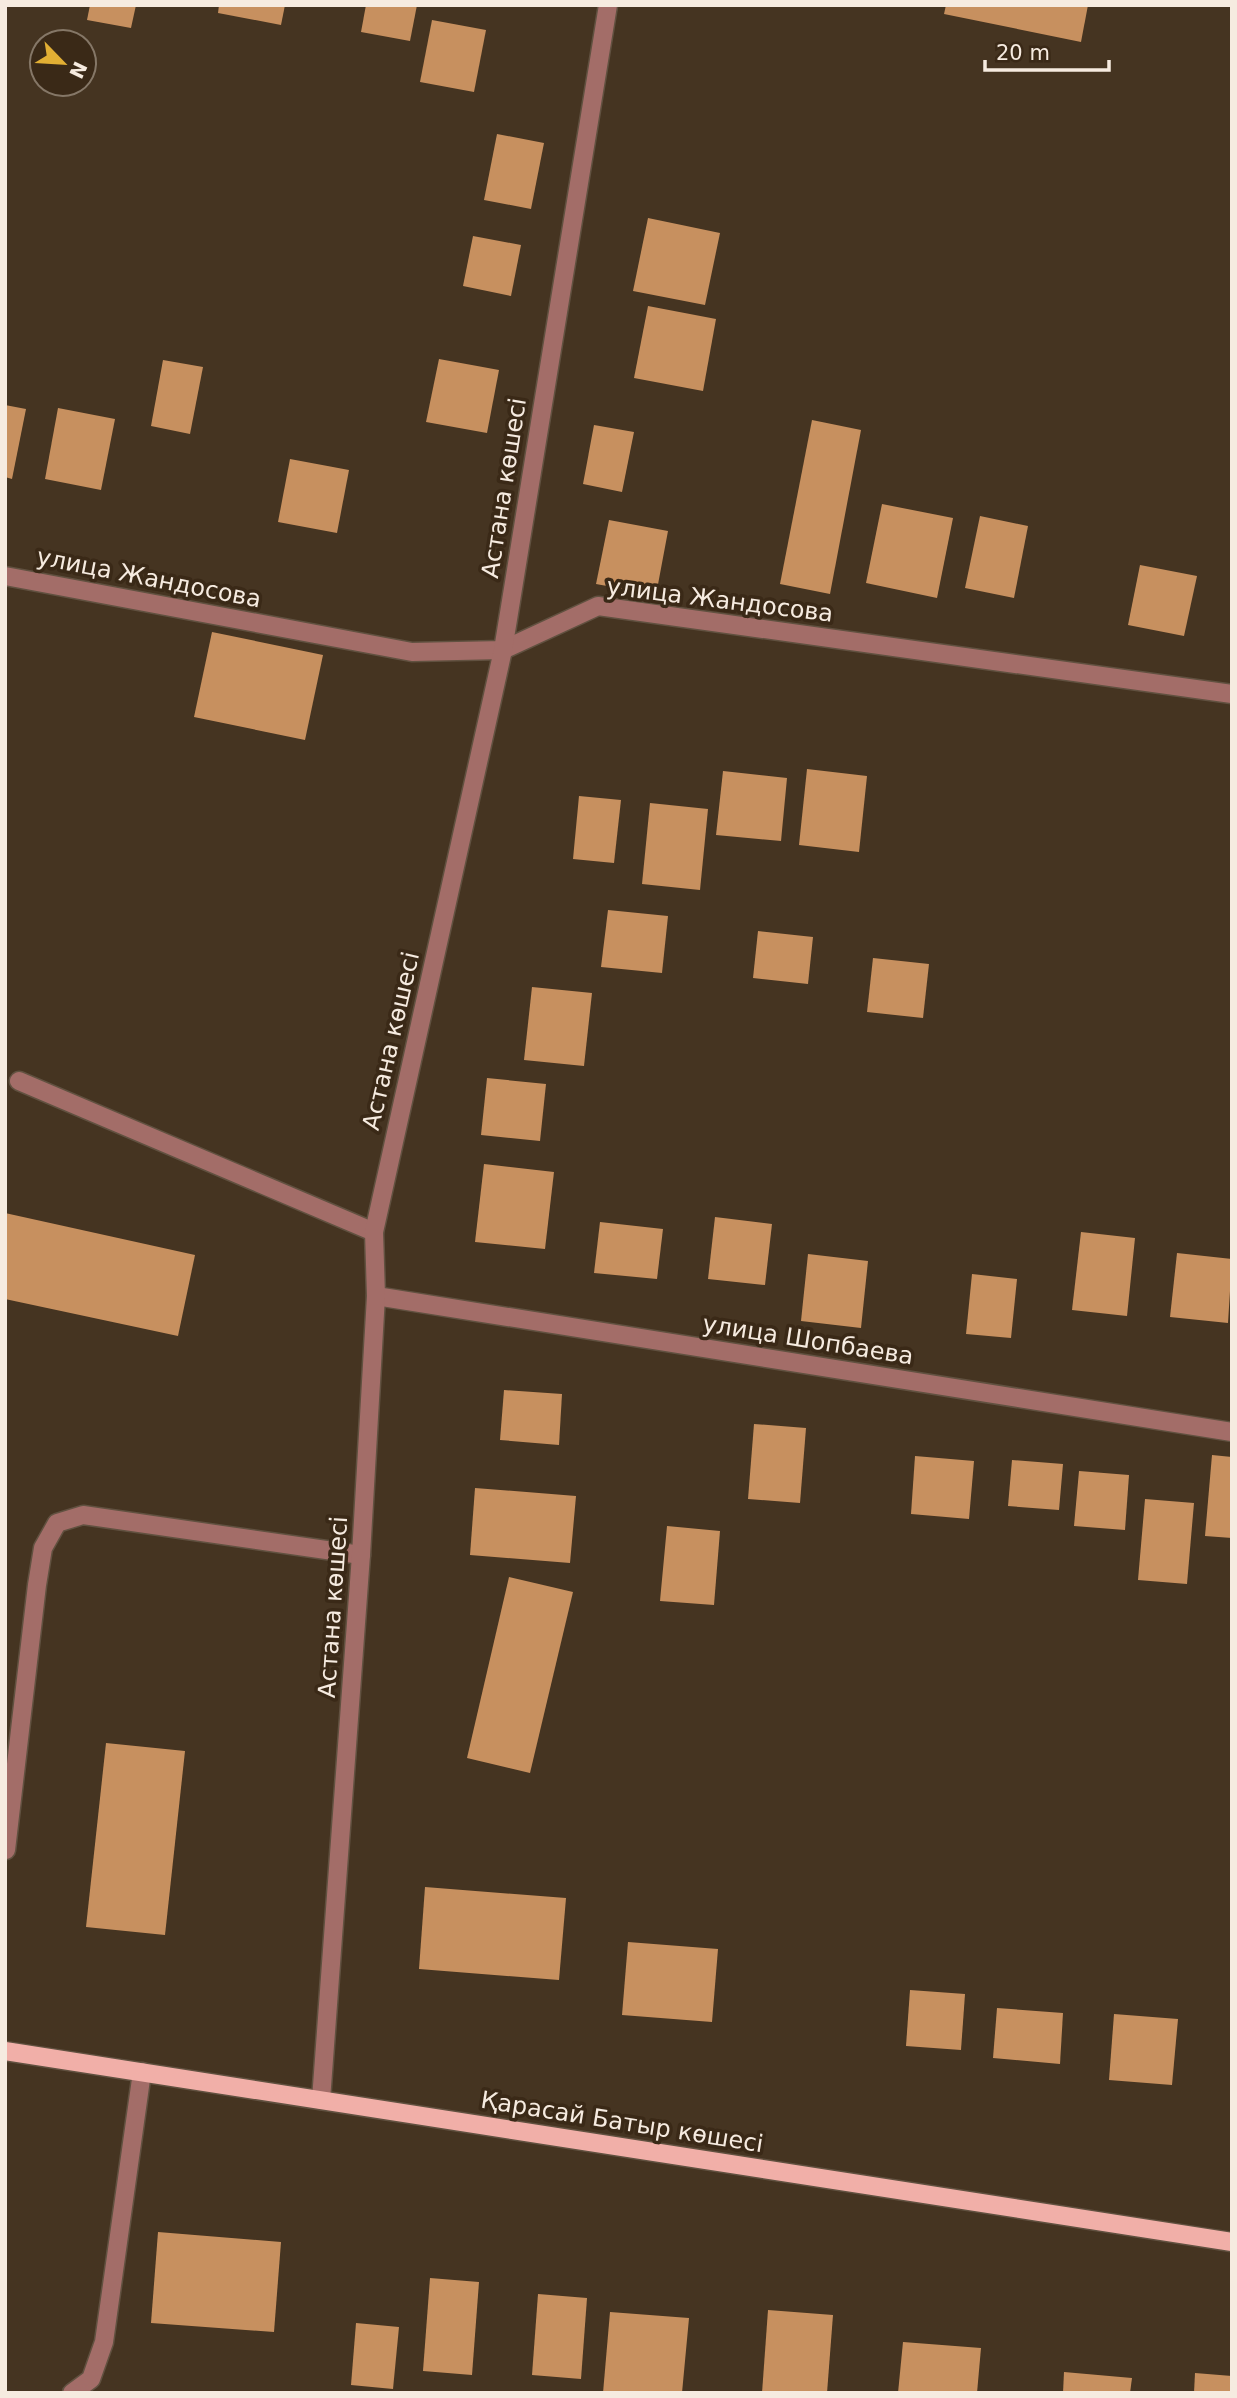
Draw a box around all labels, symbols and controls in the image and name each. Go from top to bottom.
north arrow [28,28,98,98]
scale bar [985,28,1109,72]
text: 20 m [996,41,1050,65]
text: N [65,58,92,82]
street label: Астана көшесі [476,396,532,580]
street label: улица Жандосова [34,542,264,614]
street label: улица Жандосова [605,572,835,628]
street label: Астана көшесі [357,949,425,1133]
street label: улица Шопбаева [701,1310,915,1370]
street label: Астана көшесі [313,1515,353,1699]
street label: Қарасай Батыр көшесі [479,2086,765,2158]

